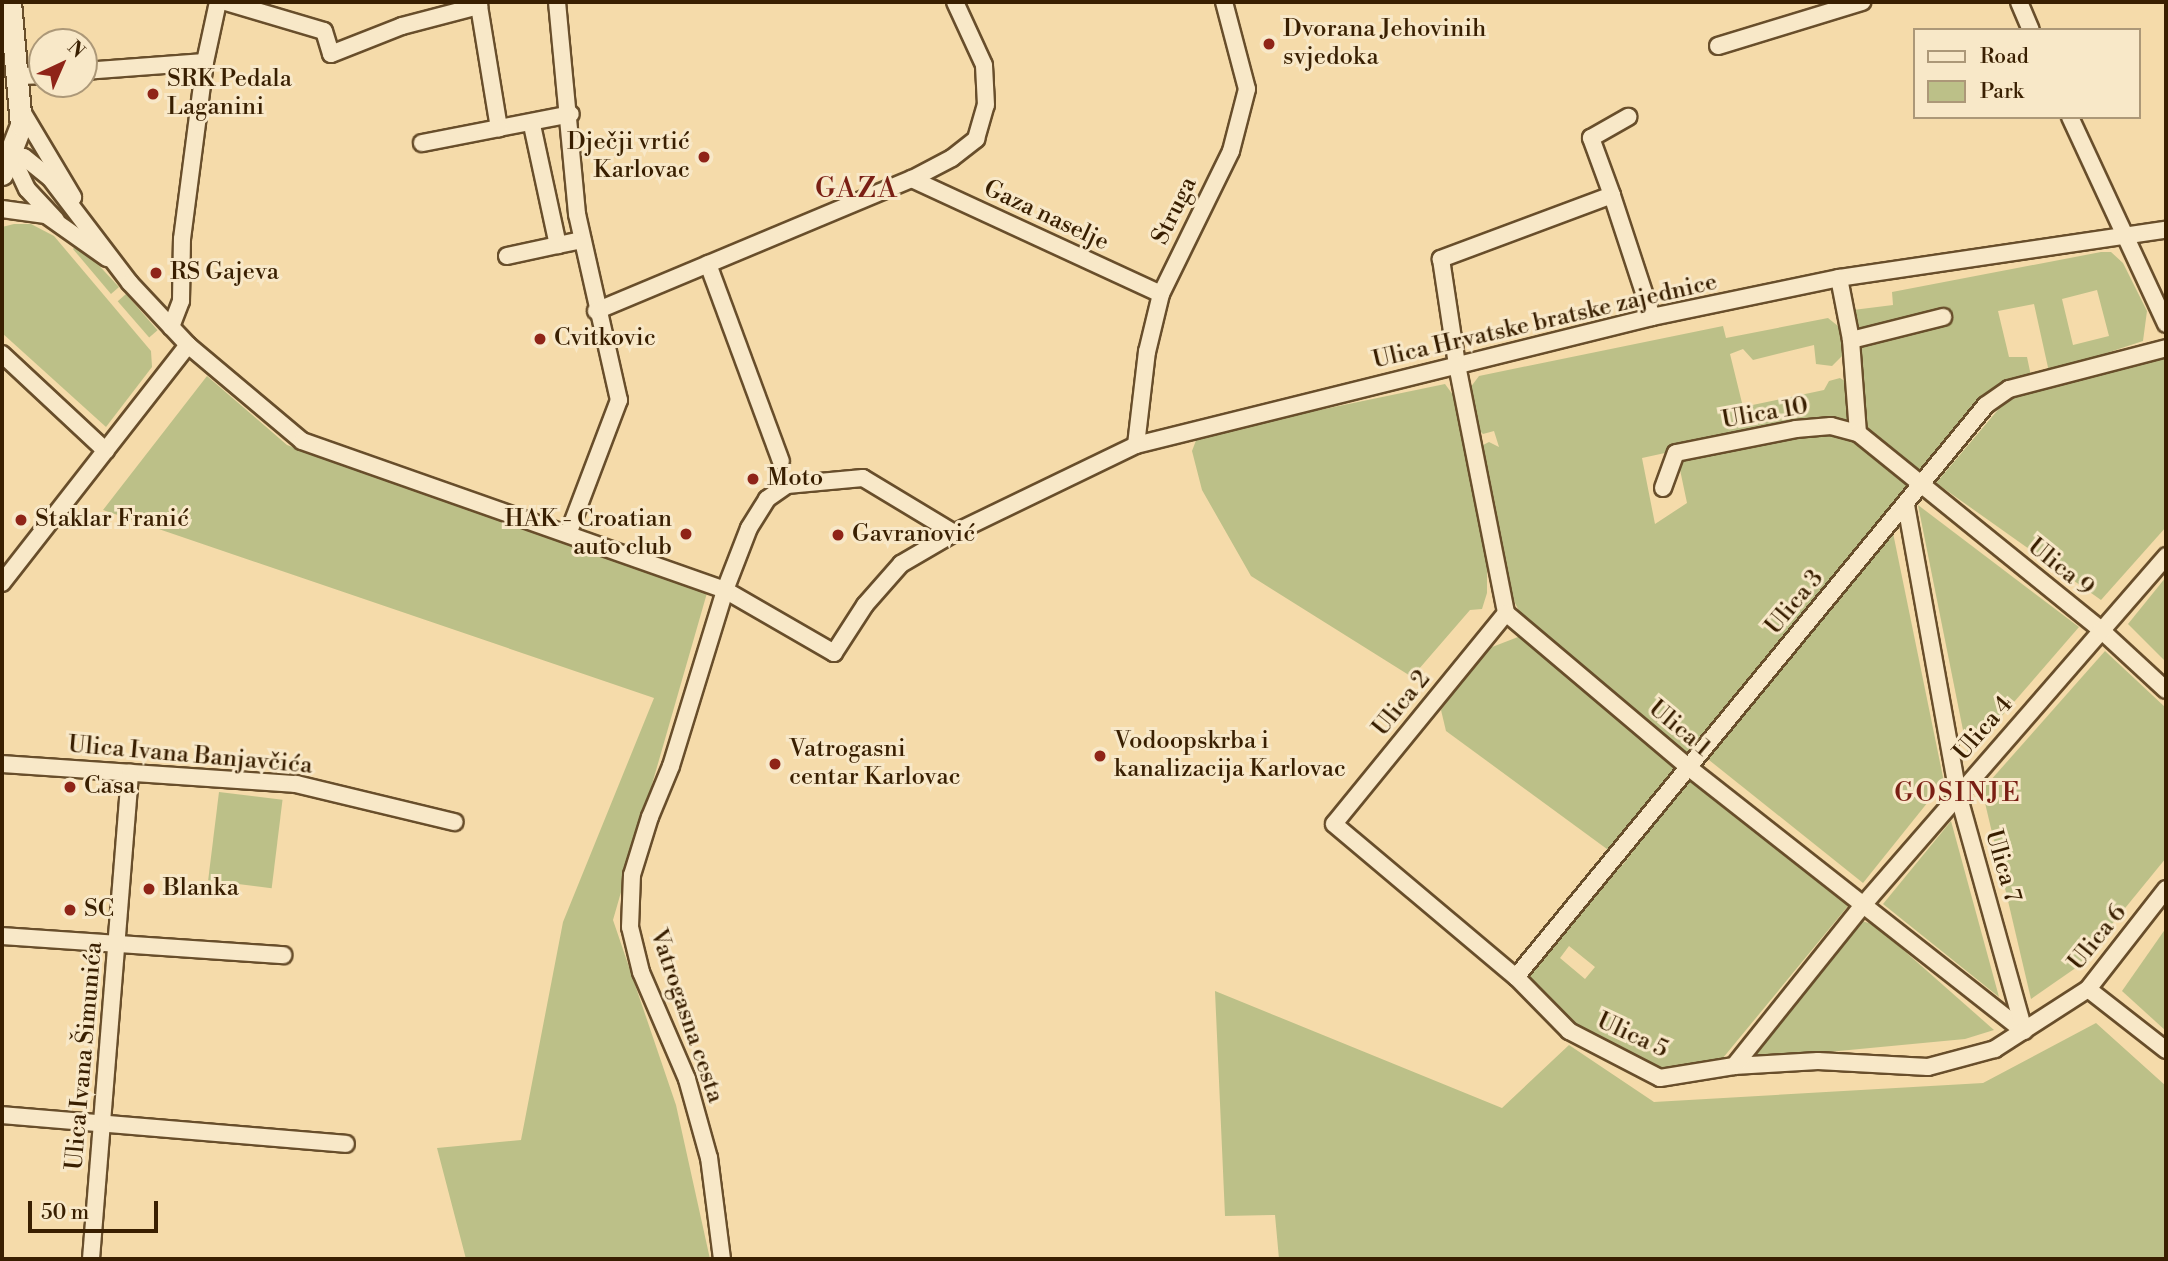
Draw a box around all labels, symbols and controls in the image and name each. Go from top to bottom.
place label: Dvorana Jehovinih svjedoka [1283,16,1486,72]
north arrow [28,28,98,98]
legend [1912,28,2140,119]
text: N [62,35,90,63]
marker: Dvorana Jehovinih svjedoka [1261,36,1277,52]
text: Road [1980,44,2029,70]
place label: SRK Pedala Laganini [167,66,292,122]
text: Park [1980,79,2024,105]
marker: SRK Pedala Laganini [145,86,161,102]
place label: Dječji vrtić Karlovac [567,129,690,185]
marker: Dječji vrtić Karlovac [696,149,712,165]
district label: GAZA [815,172,899,206]
street label: Struga [1146,173,1204,249]
street label: Gaza naselje [979,174,1113,258]
place label: RS Gajeva [170,259,279,287]
marker: RS Gajeva [148,265,164,281]
street label: Ulica Hrvatske bratske zajednice [1370,268,1720,376]
place label: Cvitkovic [554,325,656,353]
marker: Cvitkovic [532,331,548,347]
street label: Ulica 10 [1719,392,1811,436]
place label: Moto [767,465,823,493]
marker: Moto [745,471,761,487]
place label: Staklar Franić [35,506,189,534]
place label: HAK - Croatian auto club [504,506,672,562]
marker: Staklar Franić [13,512,29,528]
place label: Gavranović [852,521,975,549]
marker: HAK - Croatian auto club [678,526,694,542]
marker: Gavranović [830,527,846,543]
street label: Ulica 9 [2021,533,2099,603]
street label: Ulica 3 [1760,565,1830,641]
street label: Ulica 2 [1367,666,1437,742]
street label: Ulica 4 [1948,691,2020,767]
street label: Ulica 1 [1642,695,1716,763]
place label: Vodoopskrba i kanalizacija Karlovac [1114,728,1346,784]
street label: Ulica Ivana Banjavčića [67,731,313,781]
place label: Vatrogasni centar Karlovac [789,736,961,792]
marker: Vodoopskrba i kanalizacija Karlovac [1092,748,1108,764]
marker: Vatrogasni centar Karlovac [767,756,783,772]
place label: Casa [84,773,135,801]
district label: GOSINJE [1895,778,2021,810]
marker: Casa [62,779,78,795]
street label: Ulica 7 [1978,826,2026,906]
place label: Blanka [163,875,239,903]
marker: Blanka [141,881,157,897]
place label: SC [84,896,114,924]
street label: Ulica 6 [2063,899,2133,977]
marker: SC [62,902,78,918]
street label: Vatrogasna cesta [643,925,729,1107]
street label: Ulica Ivana Šimunića [61,941,109,1171]
street label: Ulica 5 [1592,1007,1672,1065]
scale bar [32,1188,161,1232]
text: 50 m [41,1200,89,1226]

